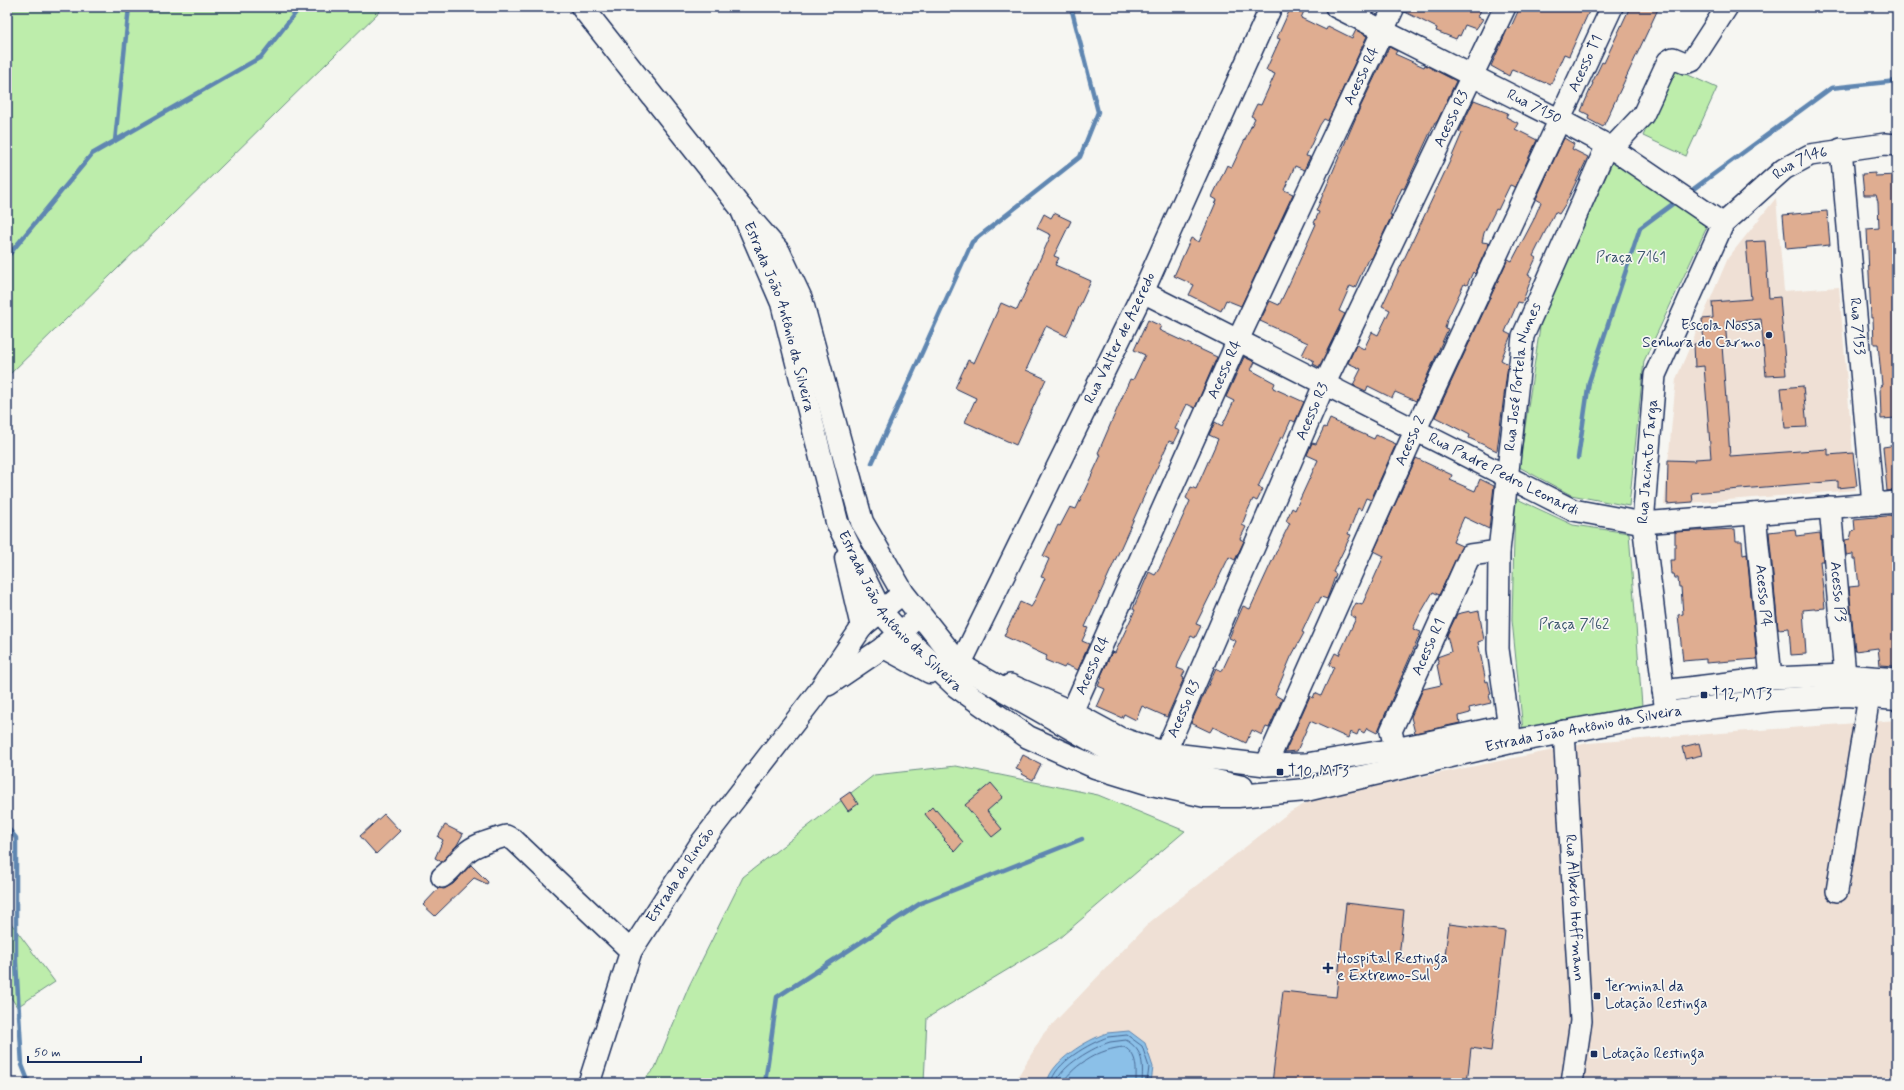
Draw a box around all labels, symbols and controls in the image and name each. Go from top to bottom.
street label: Acesso T1 [1564,32,1608,95]
street label: Acesso R4 [1339,43,1384,109]
street label: Rua 7150 [1503,85,1565,129]
street label: Acesso R3 [1429,87,1474,151]
street label: Rua 7146 [1768,143,1829,185]
street label: Estrada João Antônio da Silveira [738,219,819,415]
park label: Praça 7161 [1596,248,1666,268]
street label: Rua Valter de Azeredo [1080,269,1161,407]
street label: Rua 7153 [1844,297,1870,356]
street label: Rua José Portela Nunes [1500,299,1547,452]
place label: Escola Nossa Senhora do Carmo [1642,316,1761,353]
marker: Escola Nossa Senhora do Carmo [1764,330,1774,340]
street label: Acesso R4 [1203,337,1247,402]
street label: Acesso R3 [1291,379,1334,443]
street label: Rua Jacinto Targa [1633,398,1663,525]
street label: Acesso 2 [1391,413,1431,469]
street label: Rua Padre Pedro Leonardi [1425,428,1580,521]
street label: Estrada João Antônio da Silveira [833,527,966,697]
street label: Acesso P3 [1825,560,1850,623]
street label: Acesso P4 [1750,563,1776,628]
street label: Acesso R1 [1407,615,1450,679]
park label: Praça 7162 [1539,615,1609,635]
street label: Acesso R4 [1071,632,1115,698]
street label: Acesso R3 [1163,677,1205,741]
place label: T12, MT3 [1712,685,1772,705]
marker: T12, MT3 [1699,690,1709,700]
street label: Estrada João Antônio da Silveira [1483,701,1683,758]
place label: T10, MT3 [1288,762,1349,782]
marker: T10, MT3 [1275,767,1285,777]
street label: Estrada do Rincão [642,823,719,927]
street label: Rua Alberto Hoffmann [1560,834,1589,982]
place label: Hospital Restinga e Extremo-Sul [1337,949,1448,986]
marker: Hospital Restinga e Extremo-Sul [1322,962,1334,974]
place label: Terminal da Lotação Restinga [1605,977,1708,1015]
marker: Terminal da Lotação Restinga [1592,991,1602,1001]
scale bar [28,1038,141,1064]
place label: Lotação Restinga [1602,1044,1705,1065]
text: 50 m [34,1045,61,1061]
marker: Lotação Restinga [1589,1049,1599,1059]

